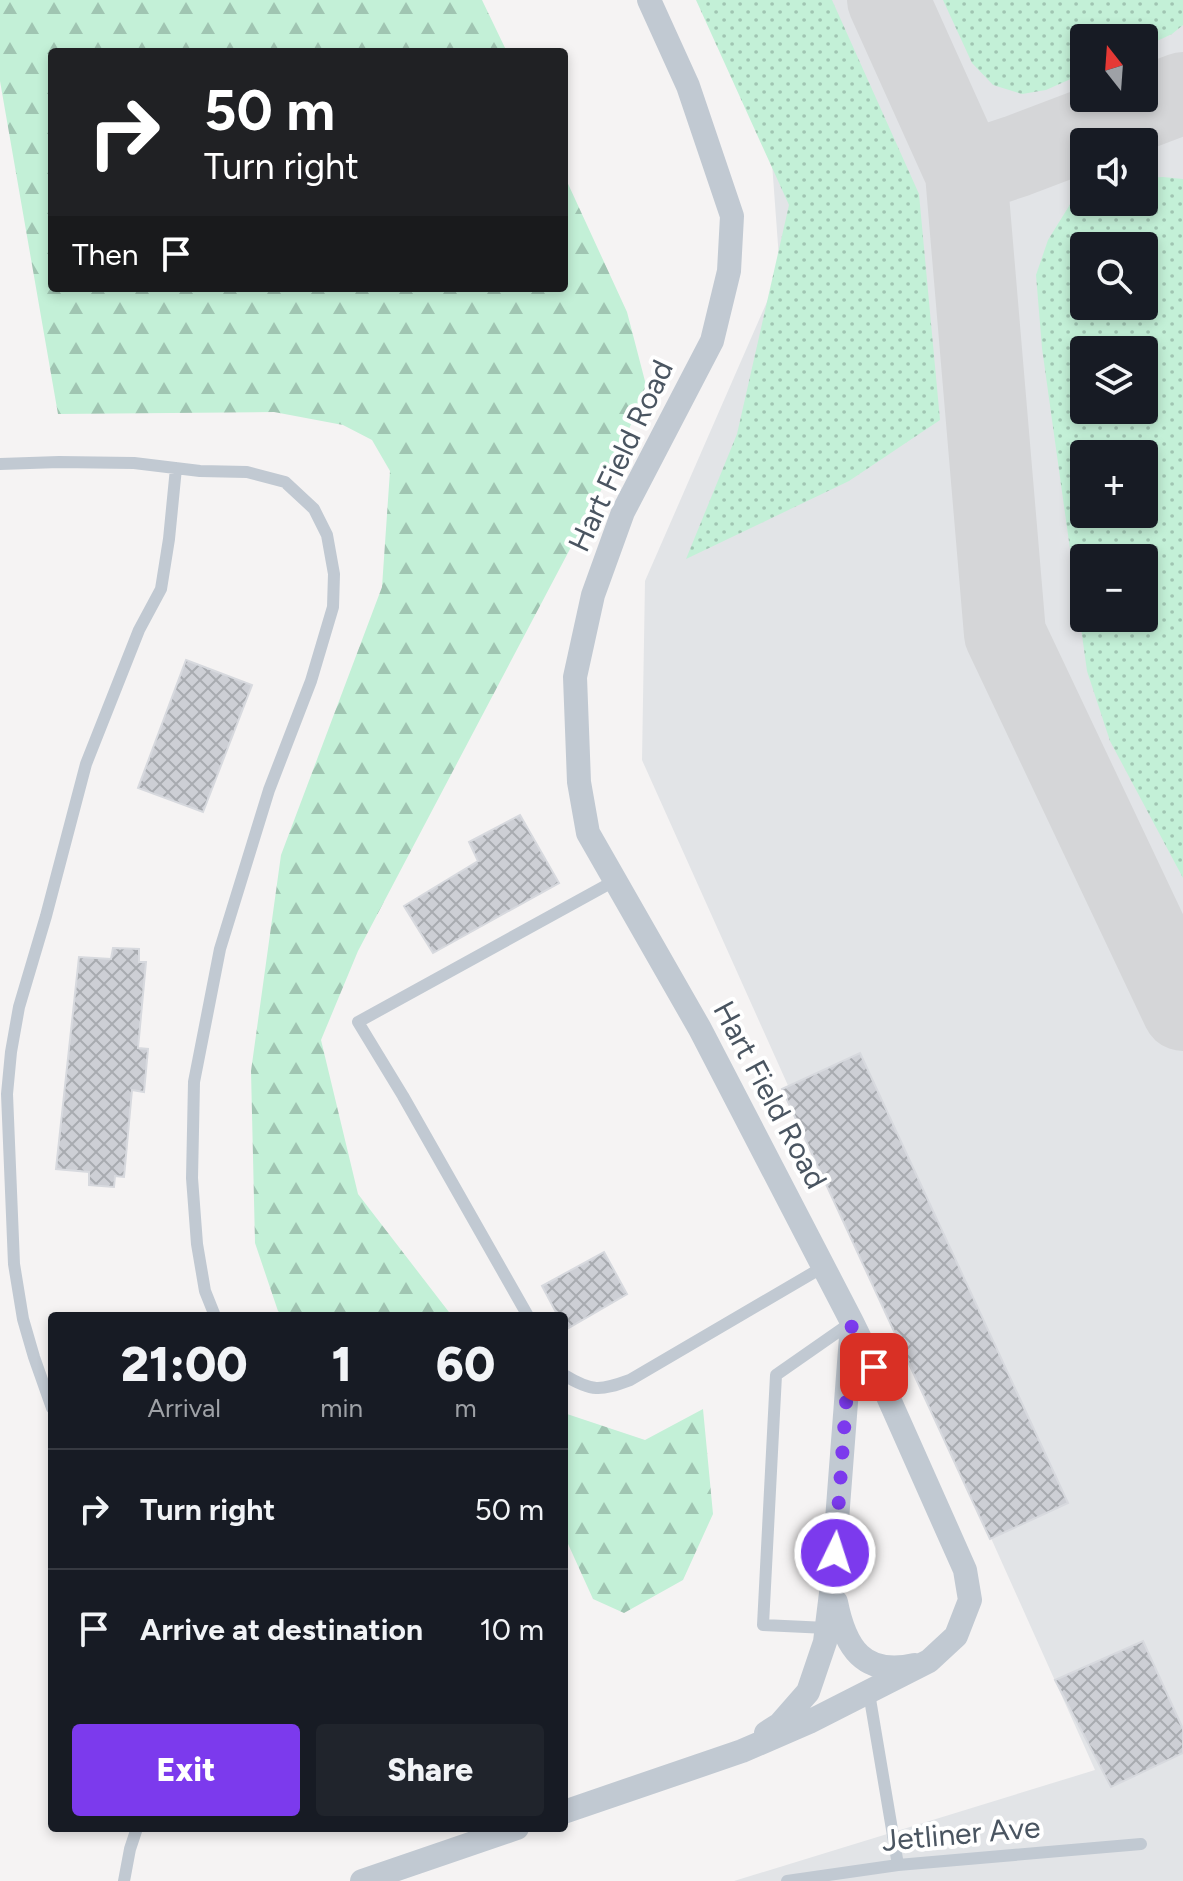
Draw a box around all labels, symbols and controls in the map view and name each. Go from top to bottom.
north arrow [1070,24,1158,112]
map controls [1070,24,1158,632]
text: 50 m [204,77,335,144]
icon: right [72,80,176,184]
button: sound [1070,128,1158,216]
text: Turn right [204,145,359,188]
icon: arrive [154,232,198,276]
button: search [1070,232,1158,320]
text: Then [72,236,138,273]
button: layers [1070,336,1158,424]
street label: Hart Field Road [560,354,681,557]
button: + [1070,440,1158,528]
button: − [1070,544,1158,632]
street label: Hart Field Road [706,995,835,1195]
pin [840,1333,908,1401]
text: 21:00 [121,1335,248,1393]
text: 1 [331,1335,352,1393]
text: 60 [436,1335,495,1393]
icon: arrive [852,1345,896,1389]
text: Arrival [147,1392,221,1424]
text: min [320,1392,363,1424]
text: m [454,1392,477,1424]
icon: right [72,1487,116,1531]
text: Turn right [140,1491,275,1528]
text: 50 m [475,1491,544,1528]
position arrow [793,1511,877,1595]
icon: arrive [72,1607,116,1651]
text: Arrive at destination [140,1611,423,1648]
text: 10 m [479,1611,544,1648]
button: Exit [72,1724,300,1816]
button: Share [316,1724,544,1816]
street label: Jetliner Ave [880,1808,1042,1859]

